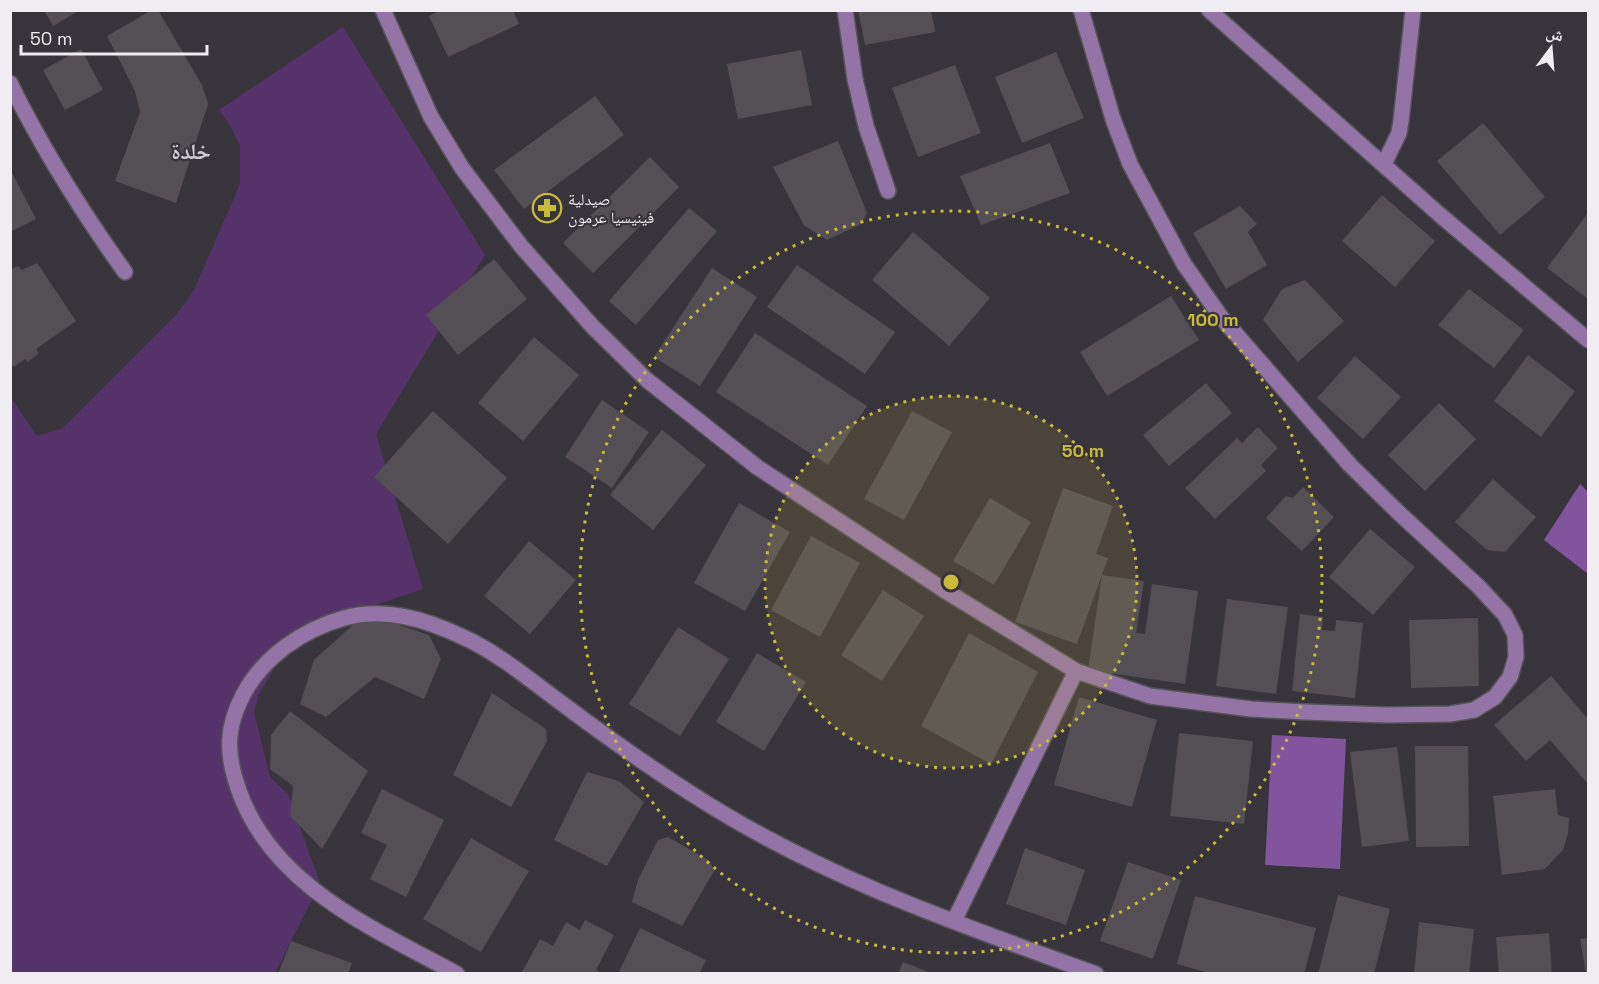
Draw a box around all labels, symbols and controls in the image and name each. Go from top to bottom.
scale bar [21,18,207,56]
north arrow [1521,18,1581,78]
text: ش [1544,22,1566,47]
text: 50 m [30,27,72,50]
district label: خلدة [171,137,211,165]
place label: صيدلية فينيسيا عرمون [568,189,654,228]
pharmacy icon: صيدلية فينيسيا عرمون [531,192,563,224]
text: 100 m [1187,308,1239,331]
text: 50 m [1062,439,1104,462]
centre of rings [941,572,961,592]

